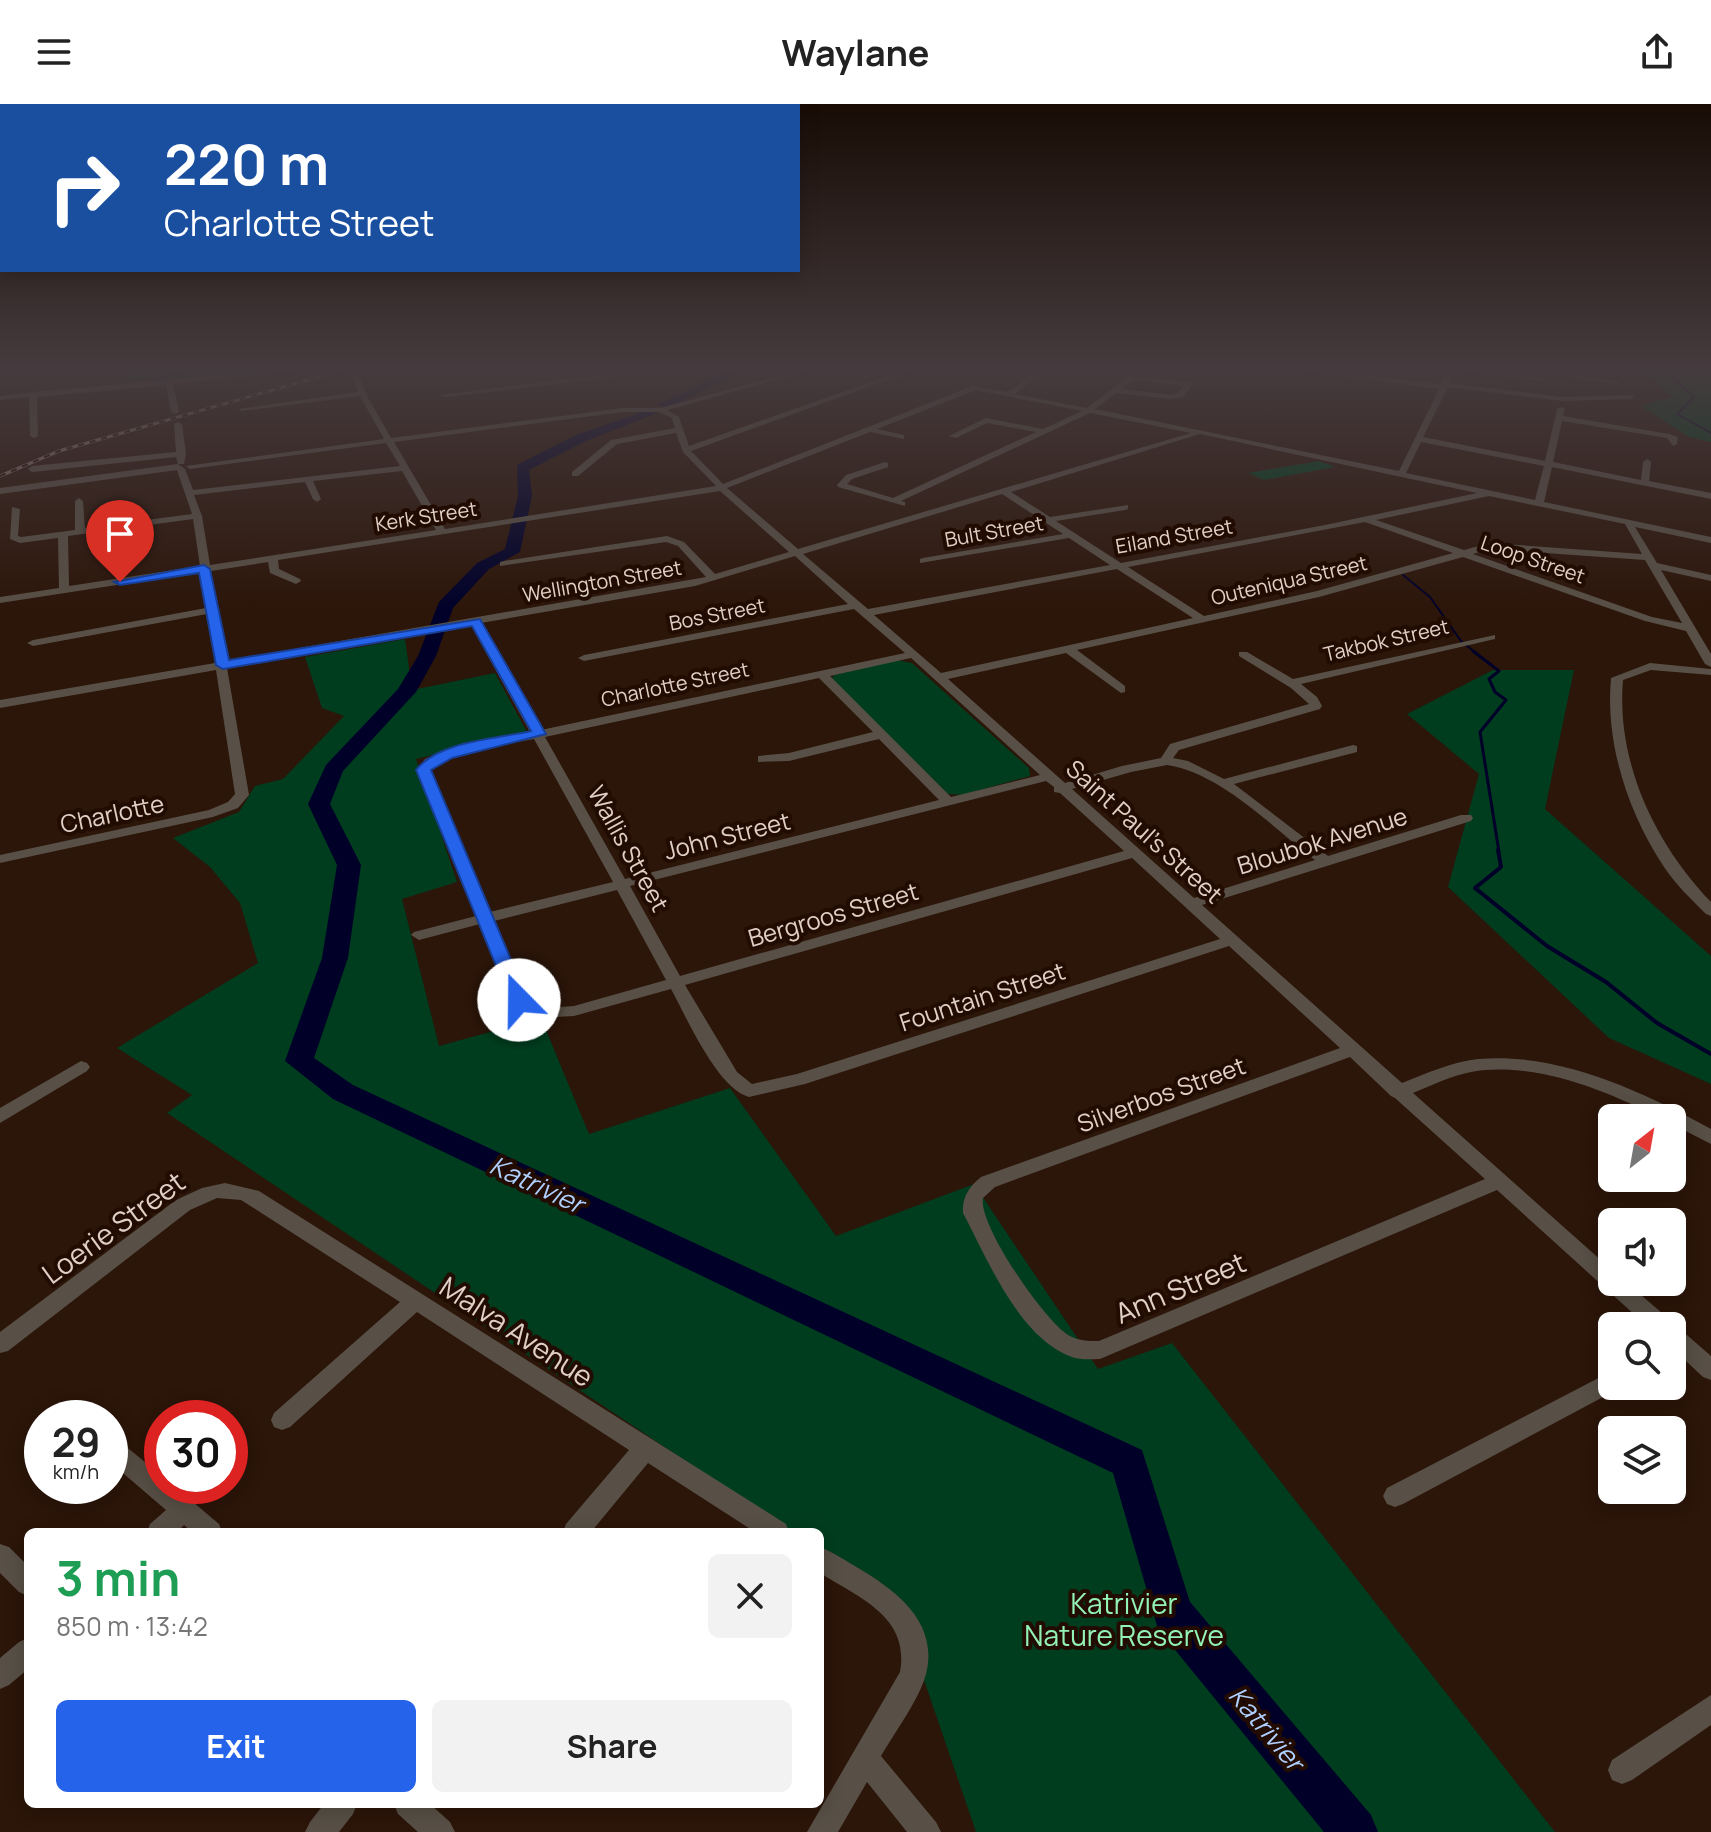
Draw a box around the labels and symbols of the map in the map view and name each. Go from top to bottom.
street label: Kerk Street [373,495,479,537]
pin [86,500,154,582]
street label: Bult Street [943,509,1045,553]
street label: Eiland Street [1113,512,1235,560]
street label: Loop Street [1477,529,1589,589]
street label: Outeniqua Street [1208,549,1370,611]
street label: Wellington Street [520,554,684,608]
street label: Bos Street [667,591,767,637]
street label: Takbok Street [1321,612,1451,668]
street label: Charlotte Street [599,655,751,713]
street label: Saint Paul's Street [1060,752,1230,910]
street label: Wallis Street [581,779,677,917]
street label: Charlotte [57,786,167,840]
street label: Bloubok Avenue [1233,798,1411,882]
street label: John Street [660,803,794,867]
street label: Bergroos Street [744,874,922,954]
street label: Fountain Street [895,954,1069,1038]
position arrow [477,958,561,1042]
street label: Silverbos Street [1072,1048,1250,1140]
north arrow [1598,1104,1686,1192]
water label: Katrivier [484,1147,593,1223]
street label: Loerie Street [34,1162,192,1292]
street label: Ann Street [1109,1242,1251,1332]
street label: Malva Avenue [433,1267,601,1395]
speed limit sign: 30 [144,1400,248,1504]
park label: Katrivier Nature Reserve [1024,1584,1224,1654]
water label: Katrivier [1221,1678,1315,1780]

